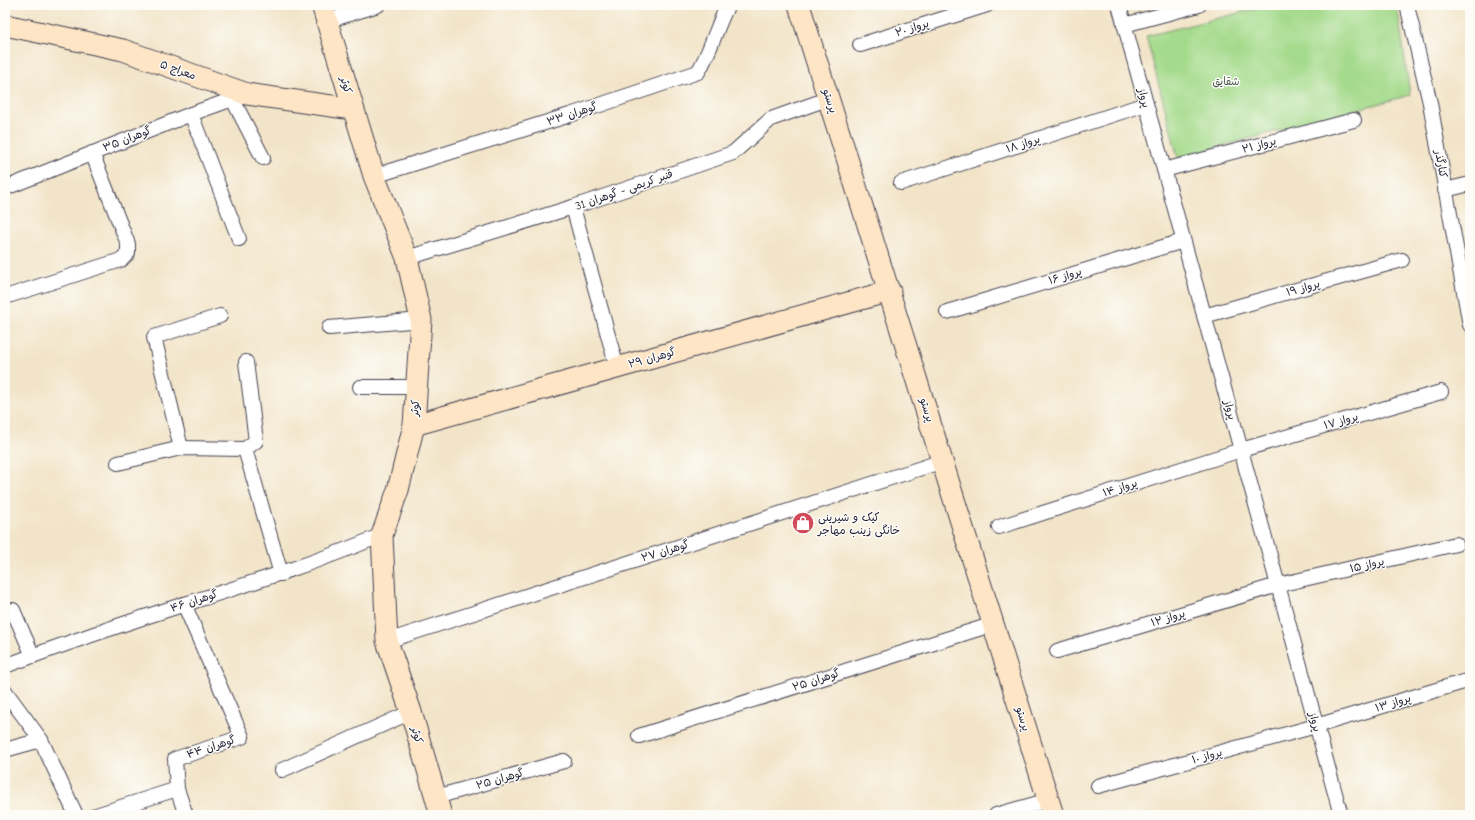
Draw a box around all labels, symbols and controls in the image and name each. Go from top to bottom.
street label: پرواز ۲۰ [894,17,930,39]
street label: معراج ۵ [158,58,198,83]
street label: کوثر [336,74,355,95]
park label: شقایق [1212,75,1240,88]
street label: پرستو [819,86,840,115]
street label: پرواز [1135,86,1153,109]
street label: گوهران ۳۳ [545,100,599,129]
street label: گوهران ۳۵ [101,124,154,155]
street label: پرواز ۱۸ [1004,132,1042,156]
street label: پرواز ۲۱ [1240,134,1278,156]
street label: کنارگذر [1432,148,1450,179]
street label: قنبر کریمی - گوهران 31 [573,167,675,214]
street label: پرواز ۱۶ [1047,265,1083,287]
street label: پرواز ۱۹ [1285,277,1321,299]
street label: گوهران ۲۹ [627,345,678,372]
street label: پرستو [916,395,937,424]
street label: پرواز [1221,398,1239,421]
street label: کوثر [408,399,423,418]
street label: پرواز ۱۷ [1322,410,1360,432]
street label: پرواز ۱۴ [1101,476,1139,500]
shop icon: کیک و شیرینی خانگی زینب مهاجر [790,510,816,536]
place label: کیک و شیرینی خانگی زینب مهاجر [817,511,900,538]
street label: گوهران ۲۷ [639,537,691,565]
street label: پرواز ۱۵ [1348,555,1386,575]
street label: گوهران ۴۶ [169,587,220,616]
street label: پرواز ۱۲ [1149,607,1187,629]
street label: گوهران ۲۵ [791,666,842,695]
street label: پرواز ۱۳ [1374,691,1412,715]
street label: پرستو [1012,704,1033,733]
street label: پرواز [1306,710,1324,733]
street label: کوثر [407,724,426,745]
street label: گوهران ۴۴ [185,733,238,762]
street label: پرواز ۱۰ [1190,746,1224,766]
street label: گوهران ۲۵ [475,766,526,793]

